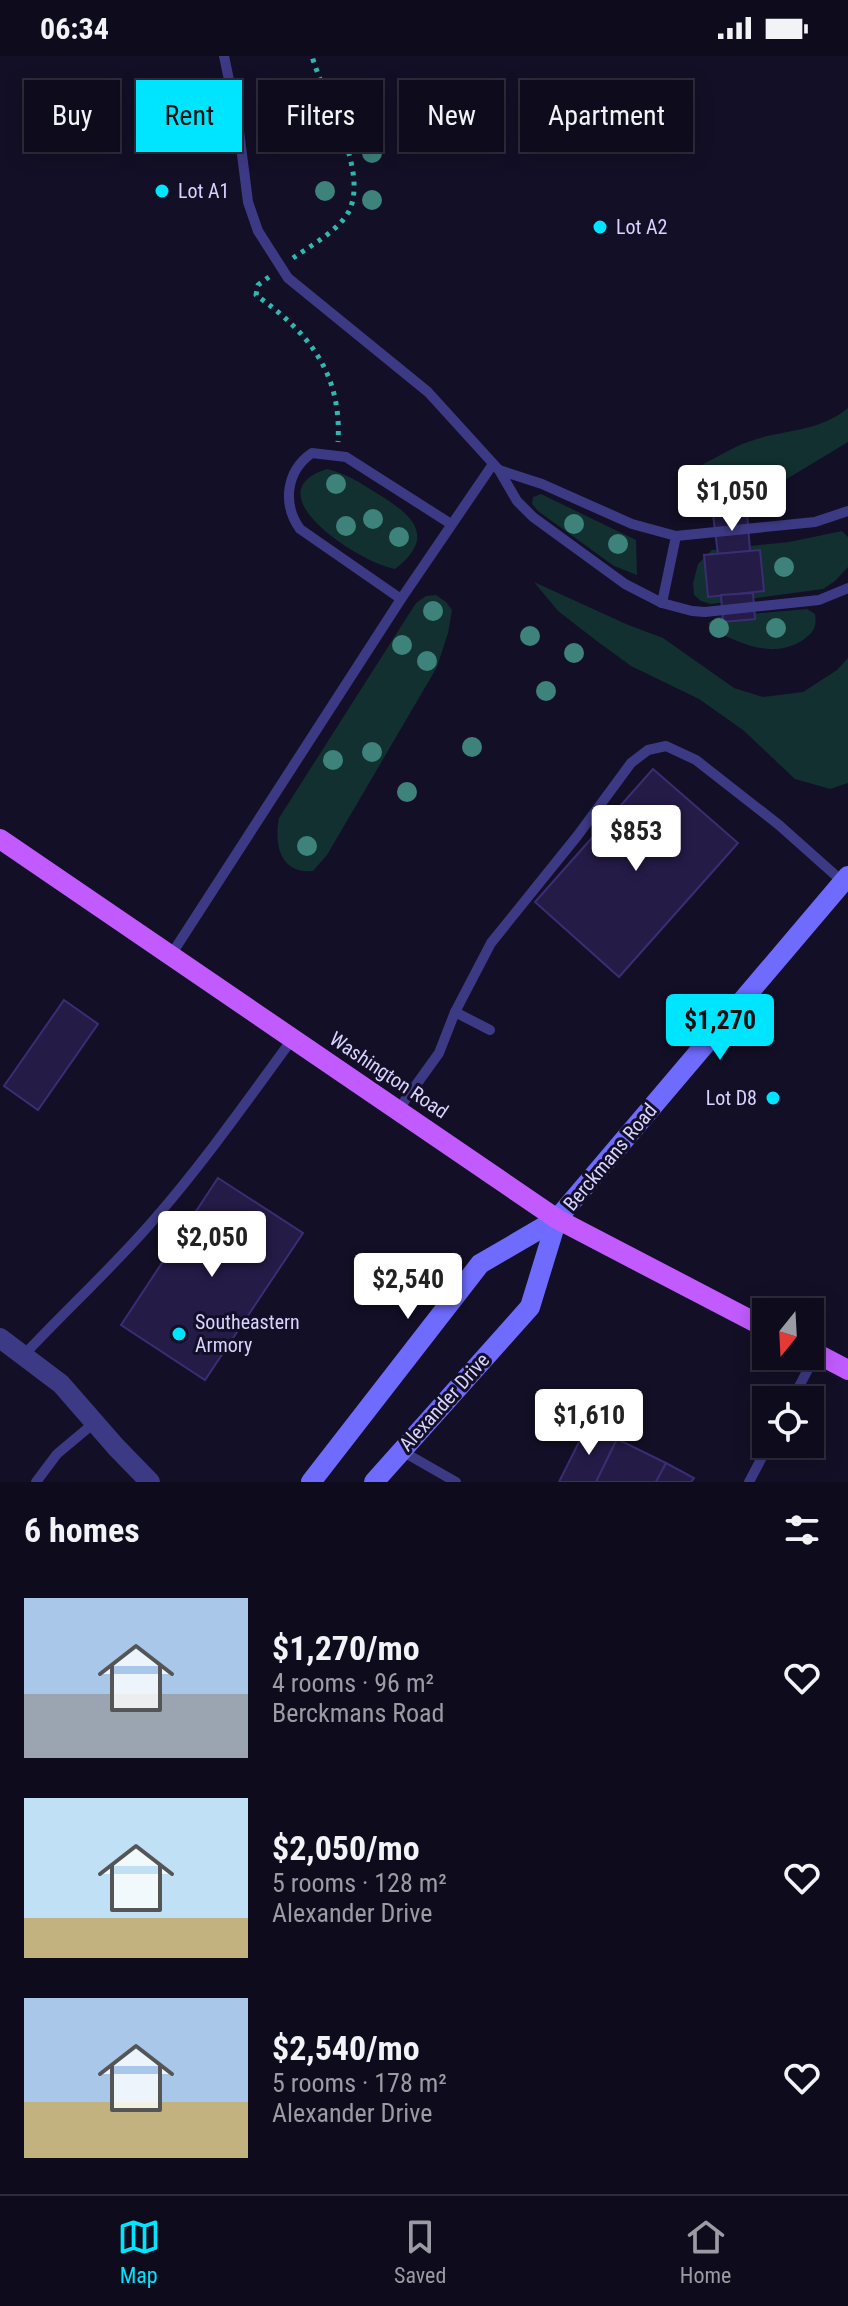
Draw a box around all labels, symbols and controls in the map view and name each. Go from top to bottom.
text: 06:34 [40,11,109,46]
chip: Buy [24,80,120,152]
chip: Rent [136,80,242,152]
chip: Filters [258,80,383,152]
chip: New [399,80,504,152]
chip: Apartment [520,80,693,152]
place label: Lot A1 [178,179,229,203]
marker: Lot A1 [153,182,171,200]
place label: Lot A2 [616,215,668,239]
marker: Lot A2 [591,218,609,236]
pin: $1,050 [667,465,797,533]
text: $1,050 [696,476,768,506]
pin: $853 [589,805,683,873]
text: $853 [610,816,662,846]
pin: $1,270 [655,994,785,1062]
text: $1,270 [684,1005,756,1035]
street label: Washington Road [325,1027,453,1123]
place label: Lot D8 [706,1086,757,1110]
marker: Lot D8 [764,1089,782,1107]
street label: Berckmans Road [558,1098,662,1216]
pin: $2,050 [147,1211,277,1279]
text: $2,050 [176,1222,248,1252]
pin: $2,540 [343,1253,473,1321]
text: $2,540 [372,1264,444,1294]
north arrow [752,1298,824,1370]
map controls [752,1298,824,1458]
place label: Southeastern Armory [195,1310,300,1357]
marker: Southeastern Armory [170,1325,188,1343]
street label: Alexander Drive [394,1348,494,1456]
button: locate [752,1386,824,1458]
pin: $1,610 [524,1389,654,1457]
text: $1,610 [553,1400,625,1430]
icon: filters [780,1508,824,1552]
text: 6 homes [24,1510,140,1550]
text: $1,270/mo [272,1628,420,1668]
icon: home [88,1630,184,1726]
icon: heart [780,1656,824,1700]
text: 4 rooms · 96 m² [272,1668,434,1698]
text: Berckmans Road [272,1698,444,1728]
text: $2,050/mo [272,1828,420,1868]
icon: home [88,1830,184,1926]
icon: heart [780,1856,824,1900]
text: 5 rooms · 128 m² [272,1868,447,1898]
text: Alexander Drive [272,1898,432,1928]
text: $2,540/mo [272,2028,420,2068]
icon: home [88,2030,184,2126]
icon: heart [780,2056,824,2100]
text: 5 rooms · 178 m² [272,2068,447,2098]
text: Alexander Drive [272,2098,432,2128]
tab: Map [117,2215,161,2288]
tab: Saved [394,2215,446,2288]
tab: Home [680,2215,731,2288]

